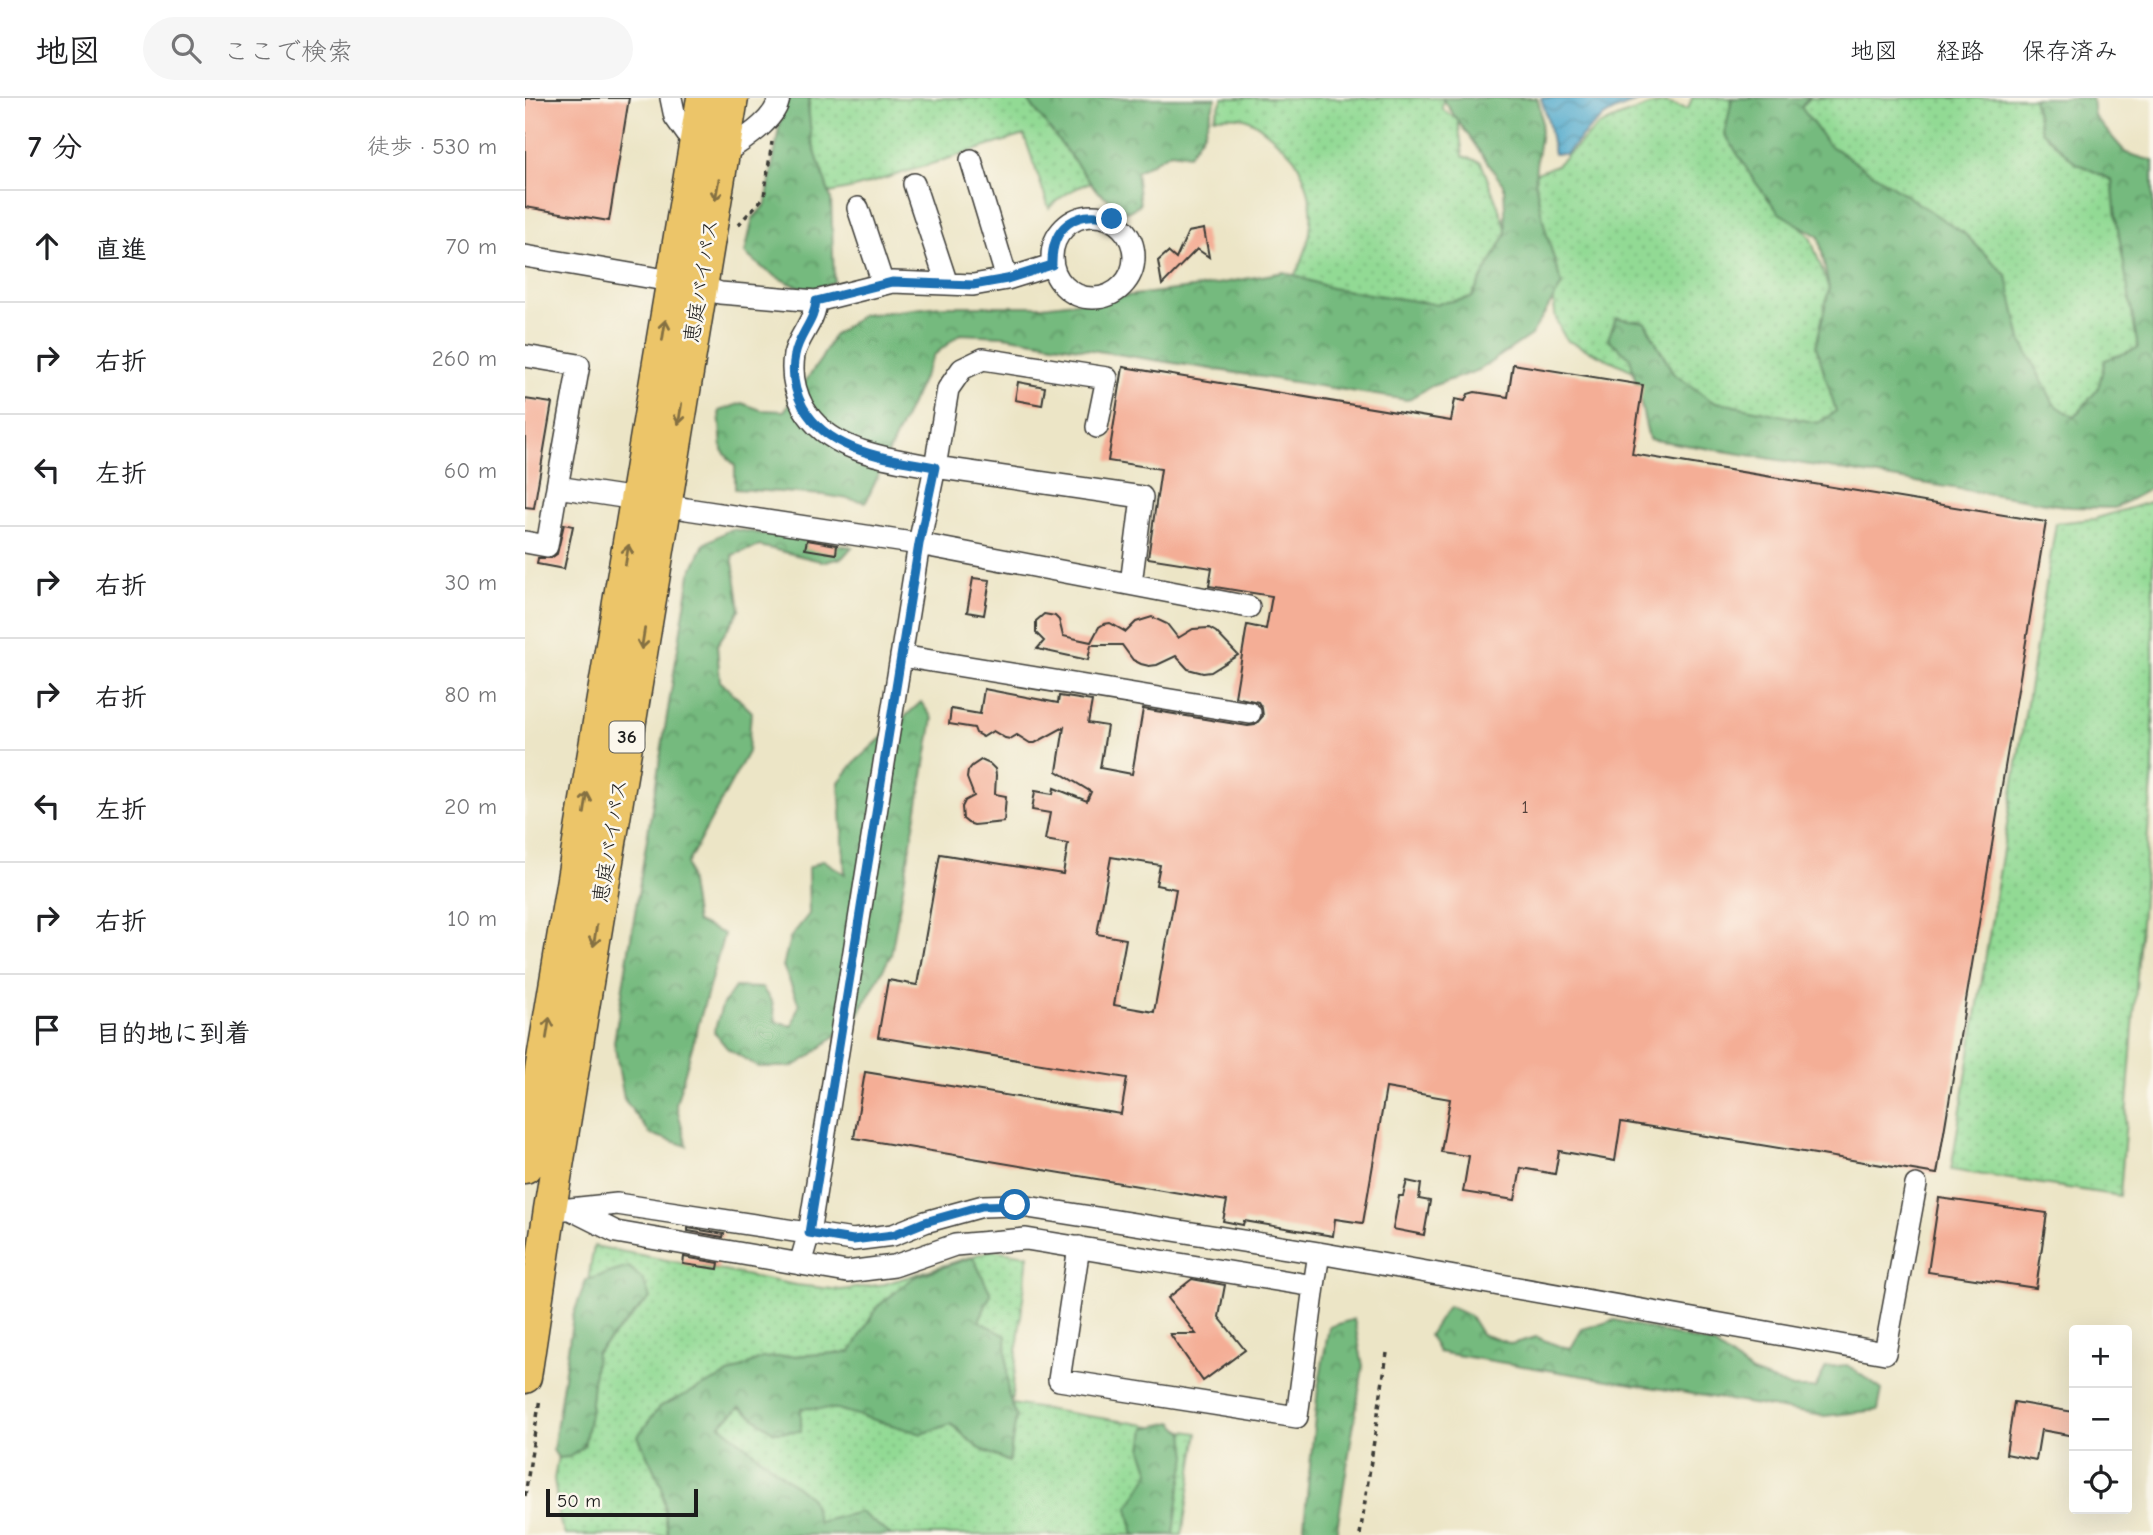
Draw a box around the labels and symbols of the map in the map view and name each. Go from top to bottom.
one-way arrow [710,178,723,200]
route end [1096,203,1127,234]
street label: 恵庭バイパス [679,217,723,345]
one-way arrow [658,319,671,342]
one-way arrow [673,402,686,425]
one-way arrow [621,544,634,567]
one-way arrow [636,627,649,649]
road number: 36 [609,722,644,752]
street label: 恵庭バイパス [588,777,632,905]
one-way arrow [580,792,593,815]
house number: 1 [1521,797,1529,818]
one-way arrow [588,924,601,947]
one-way arrow [542,1017,555,1040]
route start [999,1189,1030,1220]
scale bar [546,1486,698,1518]

